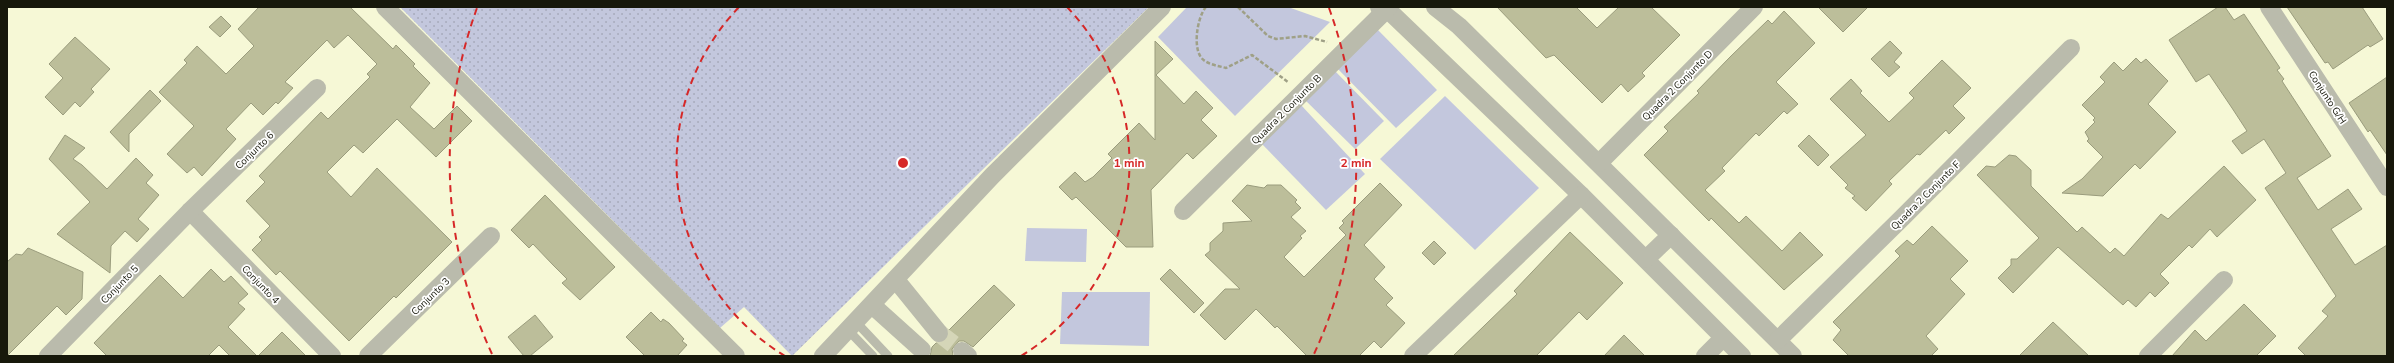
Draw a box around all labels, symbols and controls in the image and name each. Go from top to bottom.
street label: Quadra 2 Conjunto D [1639,47,1716,124]
street label: Conjunto G/H [2305,68,2350,127]
street label: Quadra 2 Conjunto B [1249,71,1325,148]
street label: Conjunto 6 [232,129,277,173]
text: 1 min [1113,155,1145,171]
text: 2 min [1340,155,1372,171]
centre of rings [896,156,910,170]
street label: Quadra 2 Conjunto F [1888,158,1964,233]
street label: Conjunto 5 [98,262,142,307]
street label: Conjunto 4 [238,262,282,307]
street label: Conjunto 3 [408,275,453,319]

